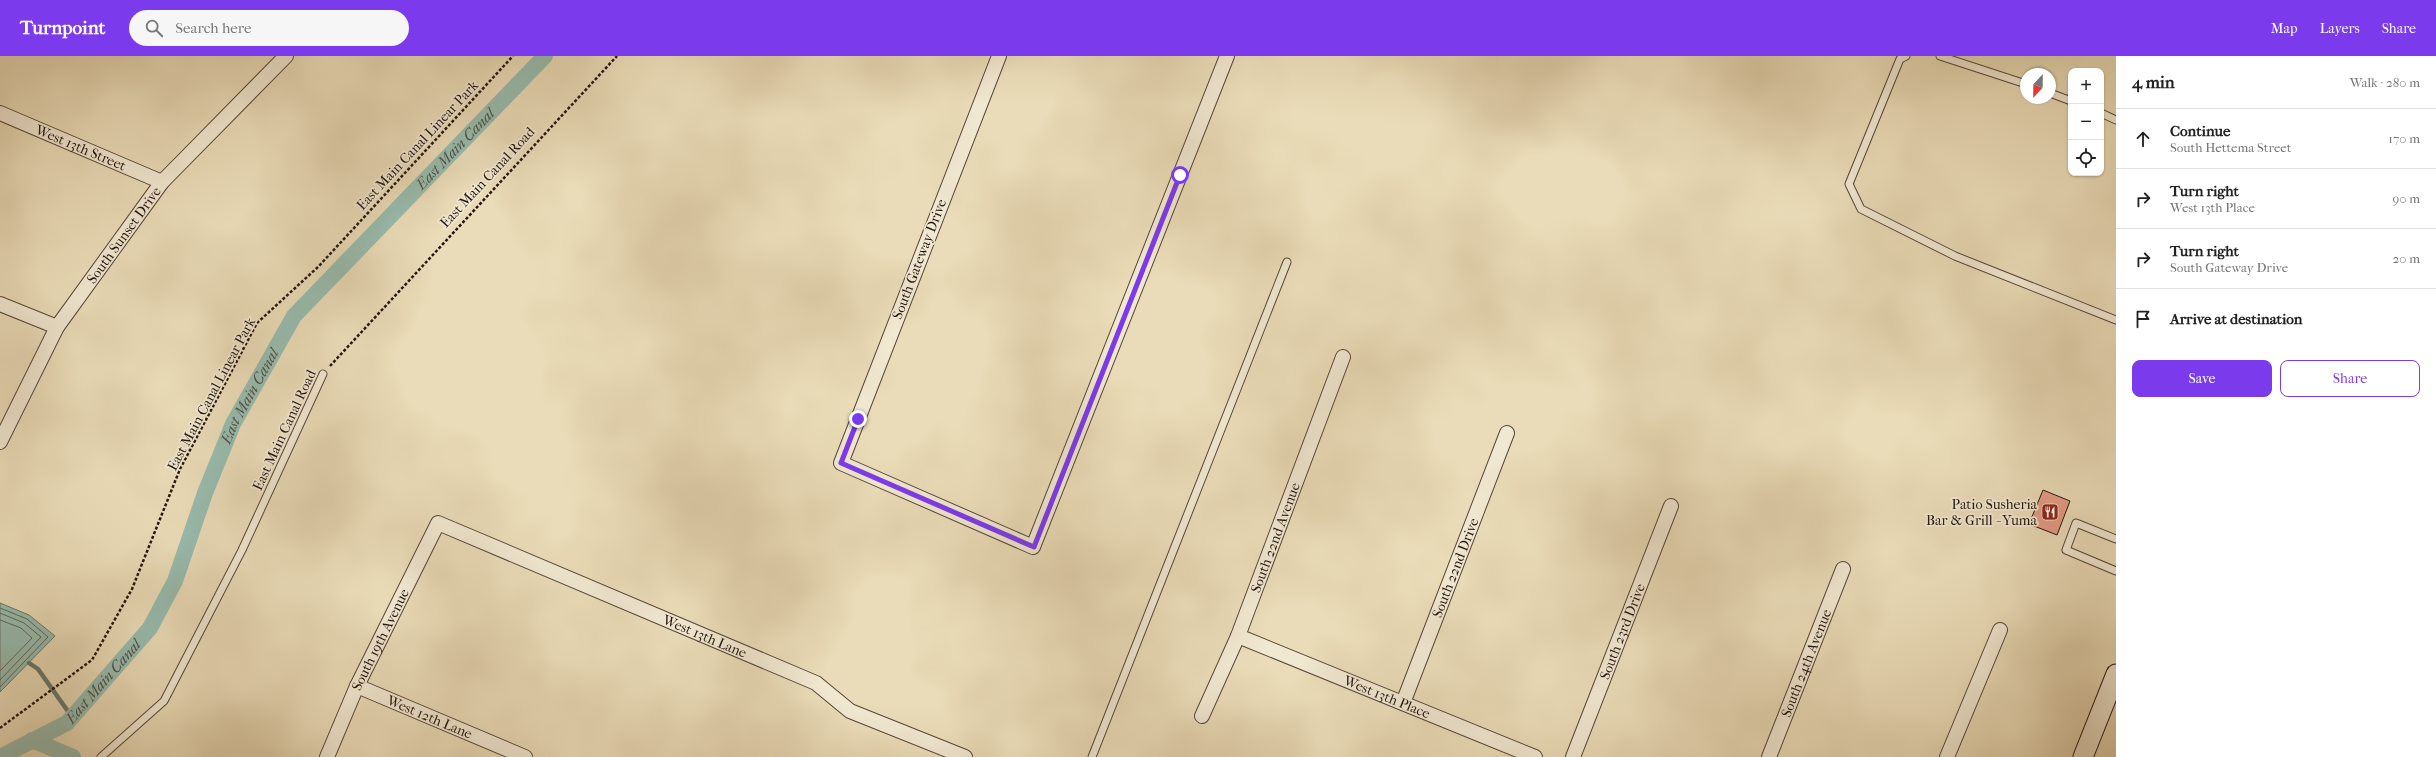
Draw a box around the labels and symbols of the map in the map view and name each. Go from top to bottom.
north arrow [2020,68,2056,104]
street label: East Main Canal Linear Park [353,77,481,213]
water label: East Main Canal [412,105,498,193]
street label: West 13th Street [32,121,129,175]
street label: East Main Canal Road [436,123,539,231]
route start [1171,166,1189,184]
street label: South Sunset Drive [83,183,165,287]
street label: South Gateway Drive [889,197,950,322]
street label: East Main Canal Linear Park [163,315,259,473]
water label: East Main Canal [217,346,283,448]
street label: East Main Canal Road [249,367,320,493]
route end [849,410,867,428]
street label: South 22nd Avenue [1247,480,1304,595]
place label: Patio Susheria Bar & Grill - Yuma [1926,496,2038,529]
restaurant icon: Patio Susheria Bar & Grill - Yuma [2040,502,2060,522]
street label: South 22nd Drive [1429,516,1482,620]
street label: South 23rd Drive [1596,581,1649,682]
street label: South 19th Avenue [348,586,413,693]
street label: South 24th Avenue [1778,607,1835,720]
street label: West 13th Lane [659,611,749,662]
water label: East Main Canal [61,634,146,728]
street label: West 13th Place [1340,672,1433,722]
street label: West 12th Lane [383,691,475,743]

